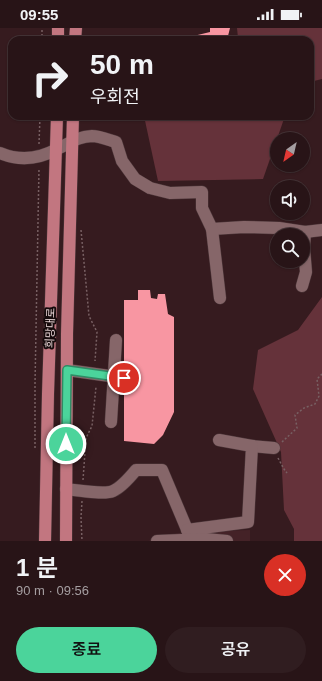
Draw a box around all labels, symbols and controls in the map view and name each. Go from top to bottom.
text: 09:55 [20,6,58,23]
text: 50 m [90,49,154,80]
icon: right [24,52,76,104]
text: 우회전 [90,87,140,107]
north arrow [270,132,310,172]
map controls [270,132,310,268]
button: sound [270,180,310,220]
button: search [270,228,310,268]
street label: 희망대로 [43,308,57,348]
pin [107,361,141,395]
icon: arrive [113,367,135,389]
position arrow [45,423,87,465]
text: 1 분 [16,554,58,581]
button: close [264,554,306,596]
text: 90 m · 09:56 [16,583,89,598]
button: 종료 [16,627,157,673]
button: 공유 [165,627,306,673]

